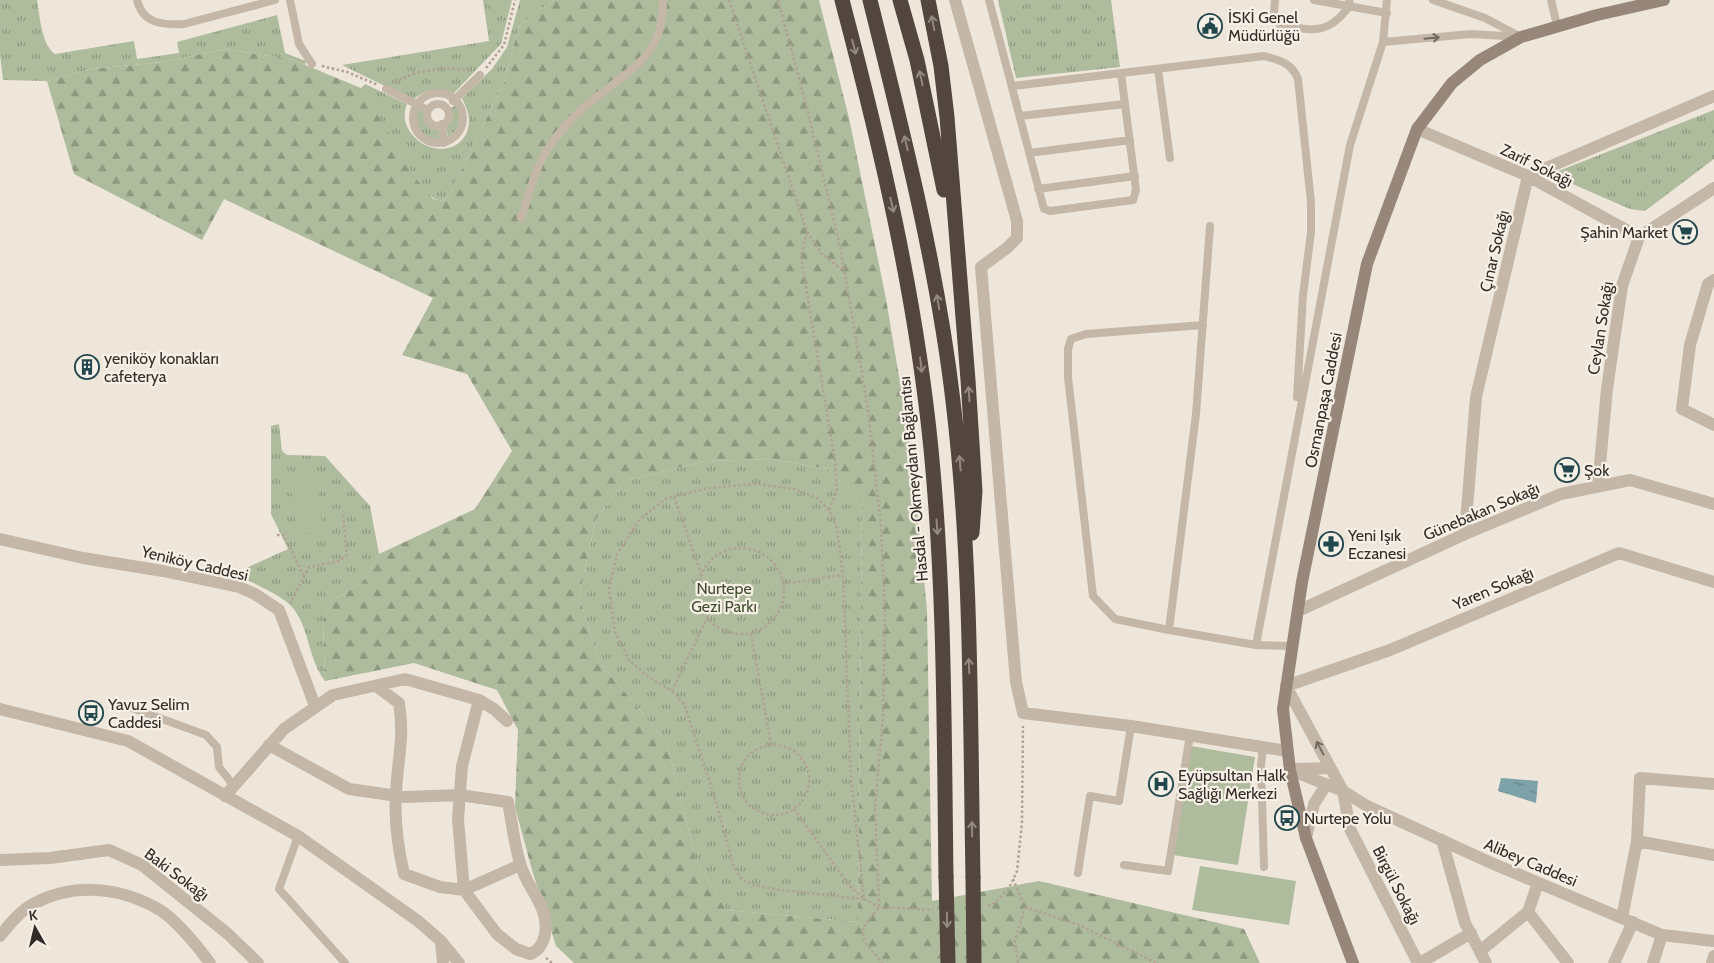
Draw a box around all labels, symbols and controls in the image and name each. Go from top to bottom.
place label: İSKİ Genel Müdürlüğü [1228,8,1300,45]
public building icon: İSKİ Genel Müdürlüğü [1197,13,1223,39]
one-way arrow [928,15,937,31]
one-way arrow [1423,33,1439,43]
one-way arrow [850,39,859,55]
one-way arrow [915,70,925,86]
one-way arrow [901,136,910,152]
street label: Zarif Sokağı [1498,140,1576,191]
one-way arrow [888,197,897,213]
street label: Çınar Sokağı [1476,208,1513,294]
supermarket icon: Şahin Market [1672,219,1698,245]
place label: Şahin Market [1580,223,1669,242]
street label: Ceylan Sokağı [1584,280,1617,376]
one-way arrow [933,295,943,311]
street label: Osmanpaşa Caddesi [1301,331,1346,469]
place label: yeniköy konakları cafeterya [104,349,219,386]
building icon: yeniköy konakları cafeterya [74,354,100,380]
one-way arrow [916,357,926,373]
street label: Hasdal - Okmeydanı Bağlantısı [895,376,932,582]
one-way arrow [965,386,974,402]
one-way arrow [955,456,964,472]
supermarket icon: Şok [1554,457,1580,483]
place label: Şok [1584,461,1610,480]
street label: Günebakan Sokağı [1420,478,1542,544]
one-way arrow [933,518,942,534]
place label: Yeni Işık Eczanesi [1347,526,1406,563]
pharmacy icon: Yeni Işık Eczanesi [1318,531,1344,557]
street label: Yeniköy Caddesi [139,542,250,585]
street label: Yaren Sokağı [1449,563,1536,614]
park label: Nurtepe Gezi Parkı [691,579,757,616]
one-way arrow [965,658,974,674]
place label: Yavuz Selim Caddesi [107,695,190,732]
bus stop icon: Yavuz Selim Caddesi [78,700,104,726]
one-way arrow [1315,741,1325,756]
place label: Eyüpsultan Halk Sağlığı Merkezi [1178,766,1287,803]
hospital icon: Eyüpsultan Halk Sağlığı Merkezi [1148,771,1174,797]
bus stop icon: Nurtepe Yolu [1274,805,1300,831]
place label: Nurtepe Yolu [1304,809,1391,828]
one-way arrow [967,821,977,837]
street label: Alibey Caddesi [1481,834,1580,891]
street label: Birgül Sokağı [1369,843,1424,928]
street label: Baki Sokağı [141,844,213,905]
north arrow [10,903,60,953]
text: K [28,906,39,925]
one-way arrow [942,911,952,927]

